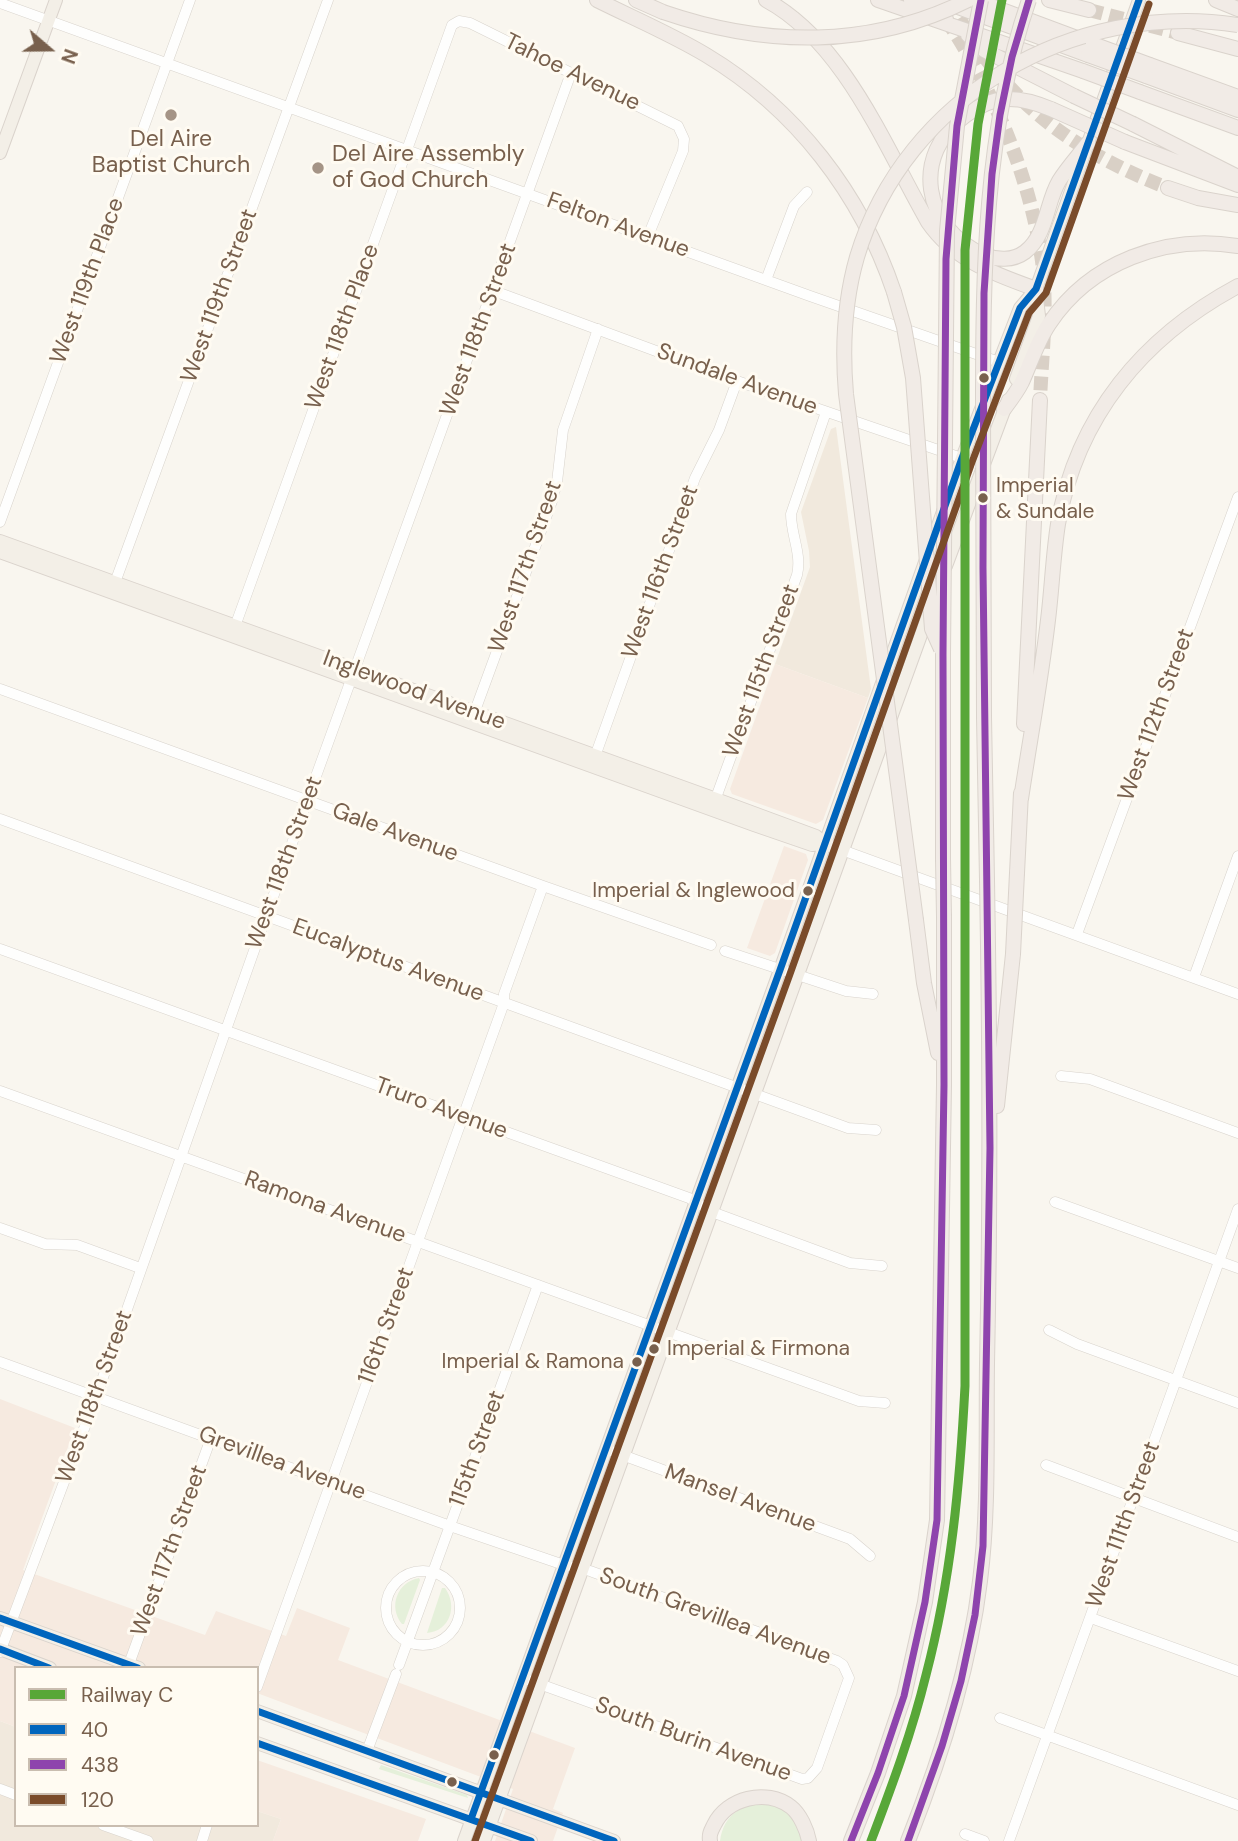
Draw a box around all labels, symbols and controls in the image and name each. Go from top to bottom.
north arrow [14,14,84,84]
street label: Tahoe Avenue [499,28,645,118]
text: N [55,46,83,67]
marker: Del Aire Baptist Church [163,107,179,123]
place label: Del Aire Baptist Church [92,126,250,180]
place label: Del Aire Assembly of God Church [332,141,524,195]
marker: Del Aire Assembly of God Church [310,160,326,176]
street label: Felton Avenue [543,187,693,265]
street label: West 119th Place [45,194,131,368]
street label: West 119th Street [176,205,264,387]
street label: West 118th Place [300,240,386,414]
street label: West 118th Street [435,240,523,420]
street label: Sundale Avenue [653,338,821,422]
unlabelled marker [977,371,991,385]
place label: Imperial & Sundale [996,473,1094,523]
street label: West 117th Street [484,477,568,657]
street label: West 116th Street [617,481,705,663]
marker: Imperial & Sundale [976,491,990,505]
street label: West 115th Street [718,581,806,761]
street label: West 112th Street [1113,625,1201,805]
street label: Inglewood Avenue [319,645,509,737]
street label: West 118th Street [241,773,329,953]
street label: Gale Avenue [328,797,462,869]
place label: Imperial & Inglewood [592,878,795,904]
marker: Imperial & Inglewood [801,884,815,898]
street label: Eucalyptus Avenue [289,914,487,1008]
street label: Truro Avenue [371,1072,511,1146]
street label: Ramona Avenue [240,1166,410,1250]
street label: 116th Street [353,1264,421,1388]
street label: West 118th Street [51,1307,139,1487]
place label: Imperial & Firmona [667,1336,850,1362]
marker: Imperial & Firmona [647,1342,661,1356]
place label: Imperial & Ramona [442,1349,624,1375]
marker: Imperial & Ramona [630,1355,644,1369]
street label: 115th Street [444,1387,512,1511]
street label: Grevillea Avenue [195,1421,369,1507]
street label: West 111th Street [1081,1438,1167,1612]
street label: Mansel Avenue [661,1459,819,1539]
street label: West 117th Street [126,1461,214,1641]
street label: South Grevillea Avenue [595,1562,835,1672]
legend [14,1666,259,1827]
text: Railway C [81,1681,173,1709]
street label: South Burin Avenue [591,1692,795,1788]
text: 40 [81,1716,108,1744]
unlabelled marker [487,1748,501,1762]
text: 438 [81,1751,119,1779]
unlabelled marker [445,1775,459,1789]
text: 120 [81,1786,114,1814]

